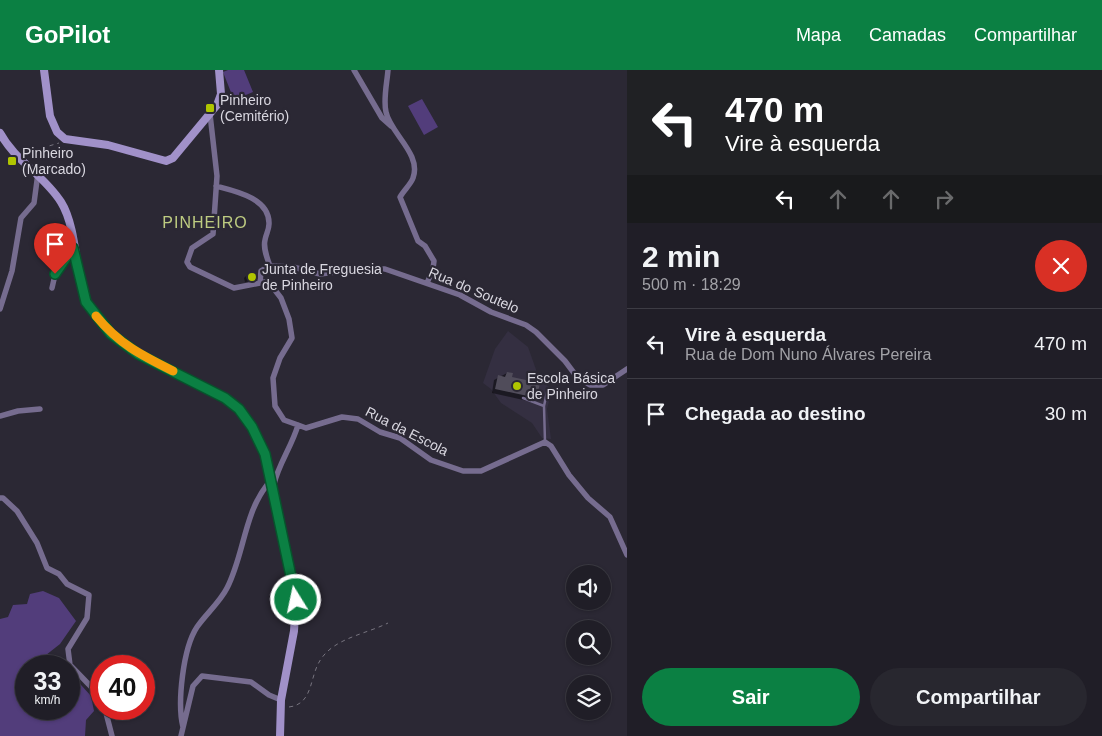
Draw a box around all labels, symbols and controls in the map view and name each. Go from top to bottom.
text: GoPilot [25,21,110,48]
text: Mapa [796,25,841,45]
text: Camadas [869,25,946,45]
text: Compartilhar [974,25,1077,45]
icon: left [642,90,707,155]
text: 470 m [725,90,824,129]
place label: Pinheiro (Cemitério) [220,92,289,124]
marker: Pinheiro (Cemitério) [204,102,216,114]
text: Vire à esquerda [725,131,880,156]
place label: Pinheiro (Marcado) [22,145,86,177]
marker: Pinheiro (Marcado) [6,155,18,167]
icon: left [771,185,799,213]
icon: ahead [824,185,852,213]
icon: ahead [877,185,905,213]
icon: right [930,185,958,213]
district label: PINHEIRO [162,214,248,231]
pin [34,223,76,274]
icon: arrive [41,230,69,258]
text: 2 min [642,240,720,273]
button: close [1035,240,1087,292]
place label: Junta de Freguesia de Pinheiro [262,261,382,293]
street label: Rua do Soutelo [426,264,522,316]
marker: Junta de Freguesia de Pinheiro [246,271,258,283]
text: 500 m · 18:29 [642,276,741,293]
text: Vire à esquerda [685,324,826,345]
icon: left [642,330,670,358]
text: 470 m [1034,333,1087,354]
text: Rua de Dom Nuno Álvares Pereira [685,346,931,363]
place label: Escola Básica de Pinheiro [527,370,615,402]
marker: Escola Básica de Pinheiro [511,380,523,392]
icon: arrive [642,400,670,428]
street label: Rua da Escola [363,403,451,459]
text: Chegada ao destino [685,403,866,424]
text: 30 m [1045,403,1087,424]
map controls [566,565,611,720]
button: sound [566,565,611,610]
position arrow [269,573,321,625]
button: search [566,620,611,665]
speed limit sign: 40 [90,655,155,720]
text: 33 [34,667,61,695]
button: Sair [642,668,860,726]
button: Compartilhar [870,668,1087,726]
button: layers [566,675,611,720]
text: km/h [34,693,61,707]

